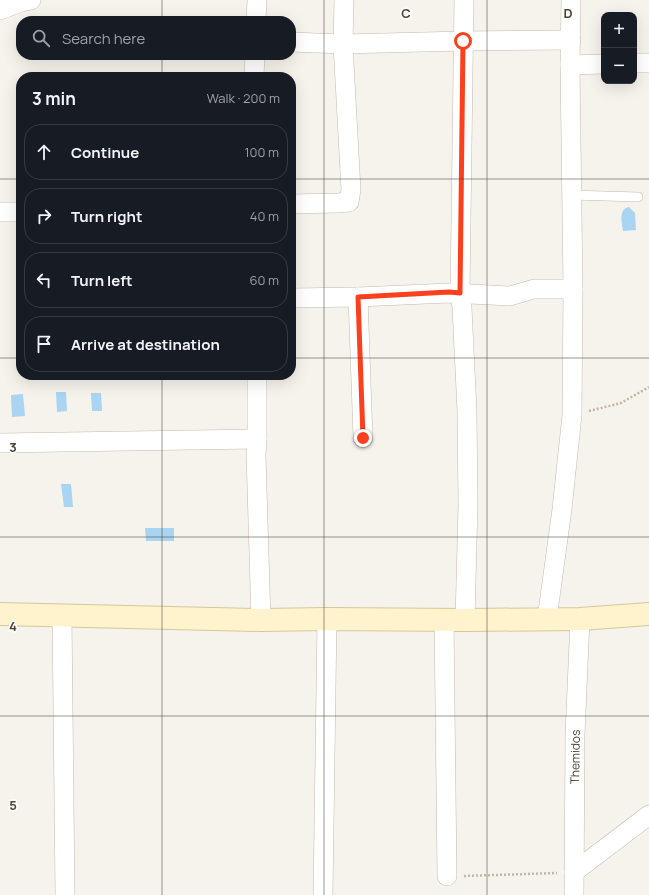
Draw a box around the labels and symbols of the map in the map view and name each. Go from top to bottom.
text: C [401,4,411,22]
text: D [563,4,573,22]
route start [454,32,472,50]
route end [354,429,372,447]
text: 3 [9,438,17,456]
text: 4 [9,617,17,635]
street label: Themidos [566,730,584,784]
text: 5 [9,796,17,814]

